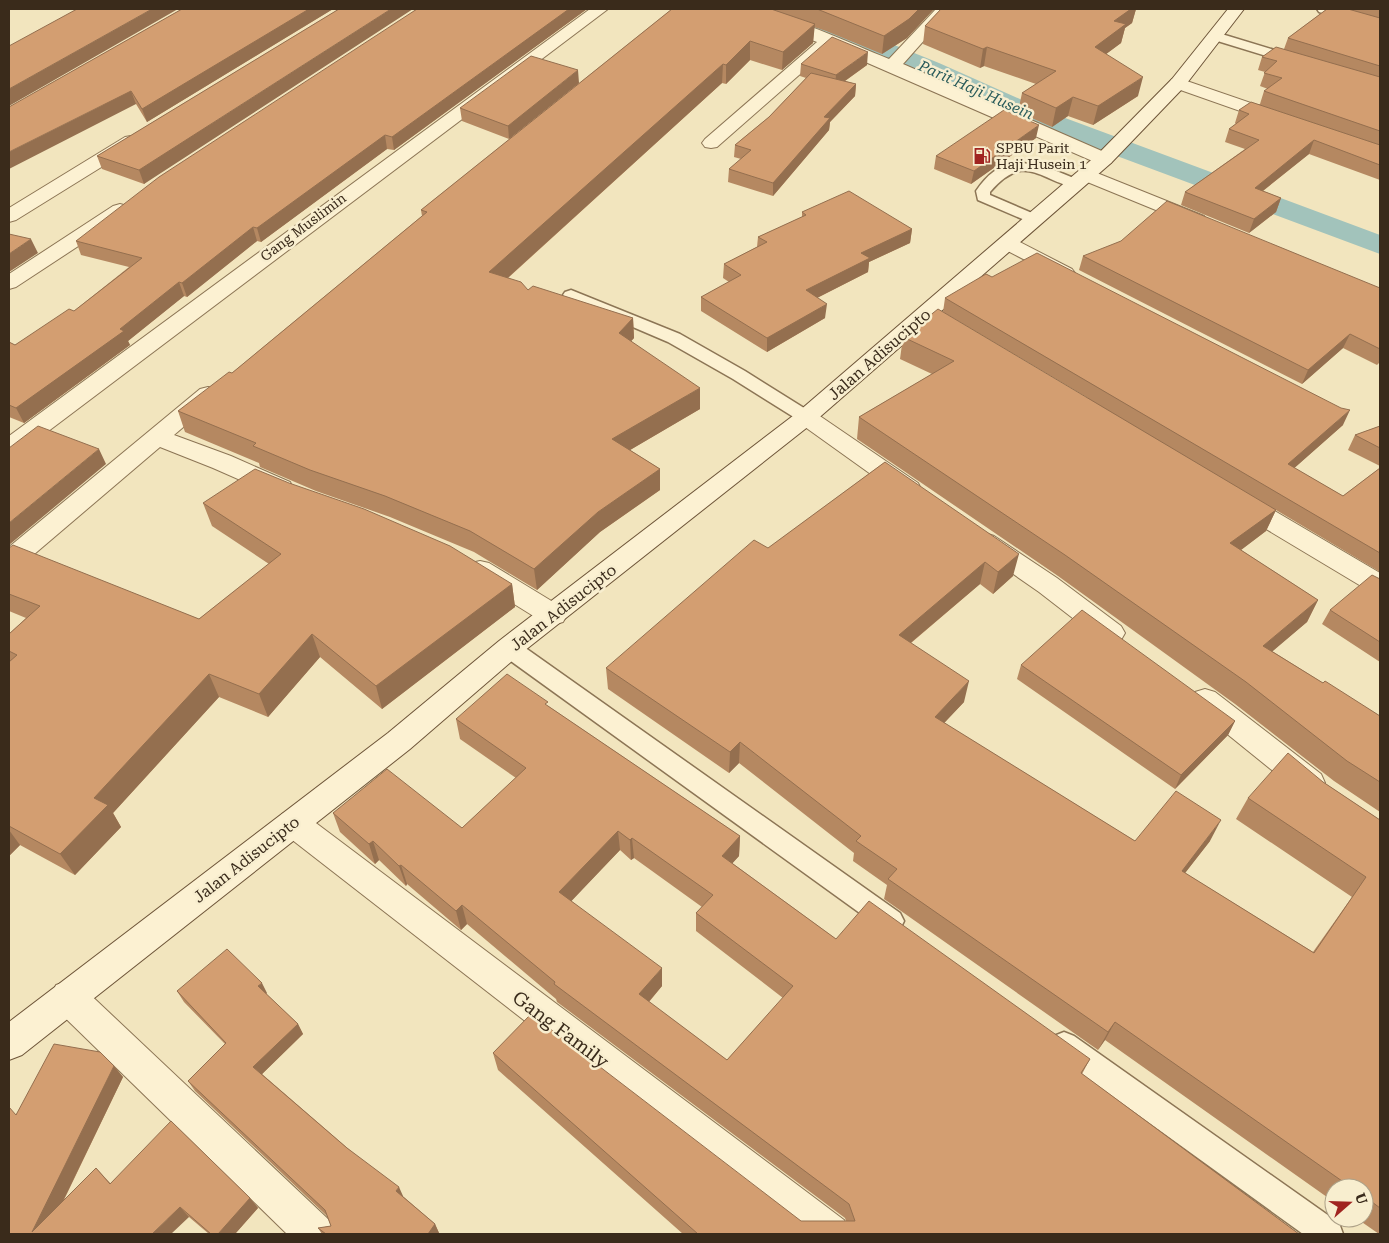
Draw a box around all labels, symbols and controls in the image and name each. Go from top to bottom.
water label: Parit Haji Husein [915,56,1036,123]
place label: SPBU Parit Haji Husein 1 [996,140,1087,172]
fuel station icon: SPBU Parit Haji Husein 1 [972,146,992,166]
street label: Gang Muslimin [257,190,349,264]
street label: Jalan Adisucipto [824,305,935,404]
street label: Jalan Adisucipto [506,560,620,655]
street label: Jalan Adisucipto [189,812,303,907]
street label: Gang Family [508,986,614,1073]
north arrow [1324,1178,1374,1228]
text: U [1352,1191,1371,1207]

